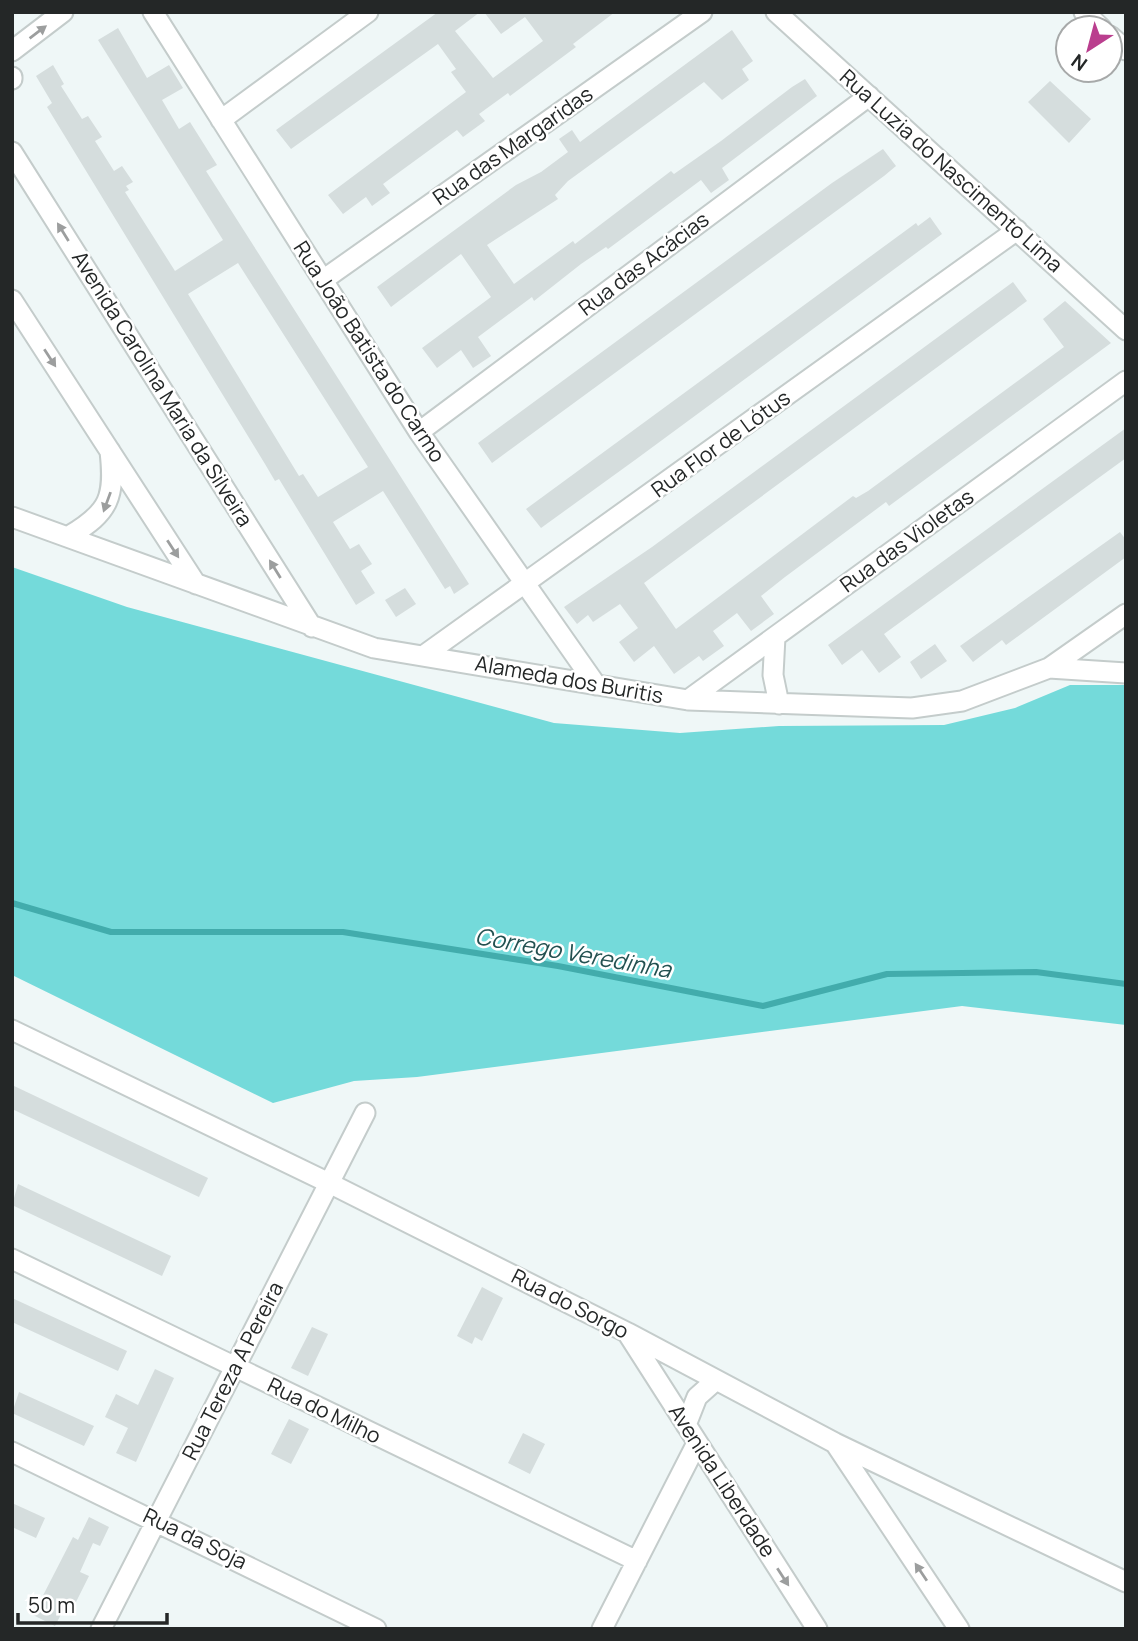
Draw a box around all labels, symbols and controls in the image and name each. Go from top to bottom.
north arrow [1054,14,1124,84]
one-way arrow [28,24,46,39]
text: N [1066,48,1092,77]
street label: Rua Luzia do Nascimento Lima [834,63,1069,278]
street label: Rua das Margaridas [427,79,598,211]
street label: Rua das Acácias [573,205,714,321]
one-way arrow [56,222,69,241]
street label: Rua João Batista do Carmo [288,235,452,468]
street label: Avenida Carolina Maria da Silveira [66,245,259,532]
one-way arrow [43,348,56,367]
street label: Rua Flor de Lótus [645,383,795,503]
street label: Rua das Violetas [834,482,979,598]
one-way arrow [101,491,112,512]
one-way arrow [167,539,180,558]
one-way arrow [269,560,282,579]
street label: Alameda dos Buritis [473,649,665,709]
water label: Corrego Veredinha [473,919,675,985]
street label: Rua do Sorgo [507,1262,634,1345]
street label: Rua Tereza A Pereira [175,1277,289,1464]
street label: Rua do Milho [263,1371,386,1450]
street label: Avenida Liberdade [663,1399,783,1562]
street label: Rua da Soja [139,1501,252,1575]
one-way arrow [914,1563,928,1581]
one-way arrow [776,1567,789,1586]
scale bar [18,1582,166,1626]
text: 50 m [28,1591,75,1619]

